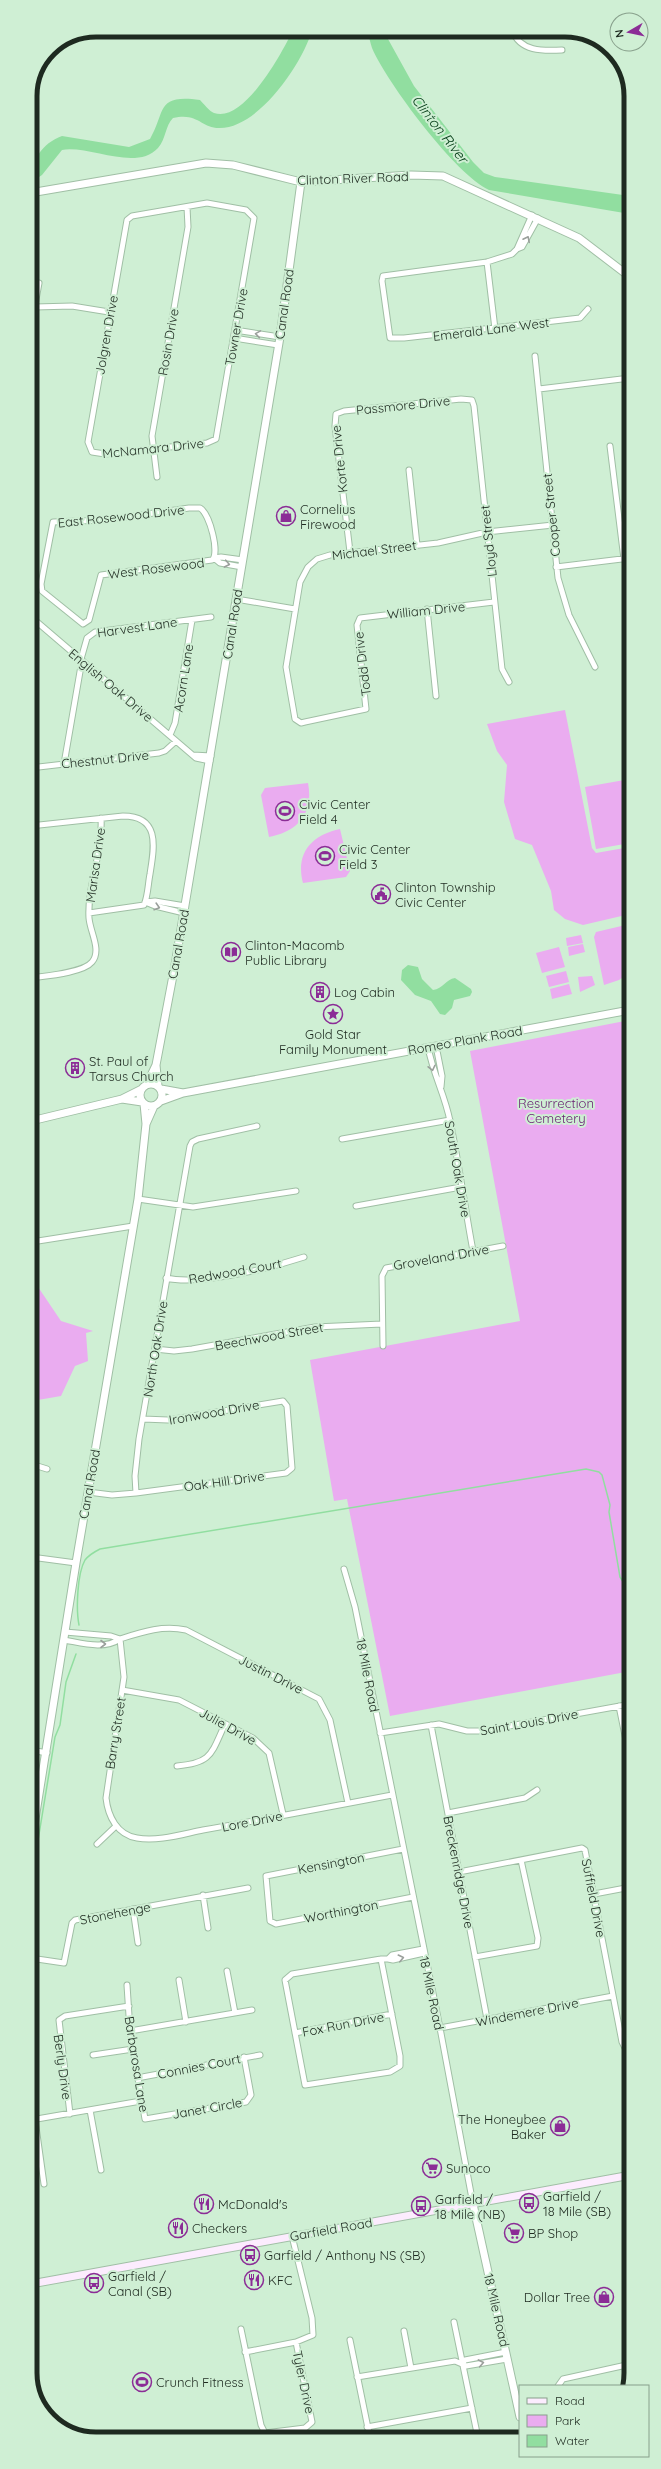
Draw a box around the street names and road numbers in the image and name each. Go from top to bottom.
street label: Clinton River Road [297,168,409,188]
street label: Canal Road [271,268,297,340]
street label: Towner Drive [221,287,251,367]
street label: Jolgren Drive [91,294,121,376]
street label: Rosin Drive [154,307,182,377]
street label: Emerald Lane West [432,314,550,344]
street label: Passmore Drive [355,392,451,418]
street label: Korte Drive [327,424,351,494]
street label: McNamara Drive [101,435,205,461]
street label: Cooper Street [539,473,563,557]
street label: East Rosewood Drive [57,501,185,531]
street label: Lloyd Street [476,504,500,578]
street label: Michael Street [331,537,417,563]
street label: West Rosewood [107,554,205,582]
street label: Canal Road [219,588,245,660]
street label: William Drive [386,598,466,622]
street label: Harvest Lane [96,613,178,641]
street label: Todd Drive [350,631,374,697]
street label: Acorn Lane [170,643,196,713]
street label: English Oak Drive [65,645,157,725]
street label: Chestnut Drive [60,746,150,772]
street label: Marisa Drive [82,827,108,903]
street label: Canal Road [164,908,192,980]
street label: Romeo Plank Road [406,1022,524,1058]
street label: South Oak Drive [442,1120,474,1218]
street label: Groveland Drive [392,1241,490,1273]
street label: Redwood Court [187,1255,283,1287]
street label: North Oak Drive [139,1300,171,1398]
street label: Beechwood Street [214,1319,324,1353]
street label: Ironwood Drive [168,1396,260,1428]
street label: Canal Road [75,1448,103,1520]
street label: Oak Hill Drive [183,1467,265,1495]
street label: 18 Mile Road [353,1637,383,1713]
street label: Justin Drive [236,1651,306,1697]
street label: Barry Street [101,1696,129,1770]
street label: Julie Drive [197,1704,259,1748]
street label: Saint Louis Drive [479,1705,579,1739]
street label: Lore Drive [220,1807,284,1835]
street label: Breckenridge Drive [440,1814,478,1930]
street label: Kensington [296,1849,366,1877]
street label: Suffield Drive [579,1857,609,1939]
street label: Worthington [303,1896,379,1926]
street label: Stonehenge [78,1898,152,1928]
street label: 18 Mile Road [416,1955,448,2031]
street label: Windemere Drive [474,1994,580,2030]
street label: Fox Run Drive [301,2008,385,2040]
street label: Barbarosa Lane [122,2015,152,2113]
street label: Berly Drive [50,2033,76,2101]
street label: Connies Court [156,2050,242,2082]
street label: Janet Circle [171,2094,243,2122]
street label: Garfield Road [289,2214,373,2244]
street label: 18 Mile Road [481,2272,513,2348]
street label: Tyler Drive [290,2349,318,2415]

